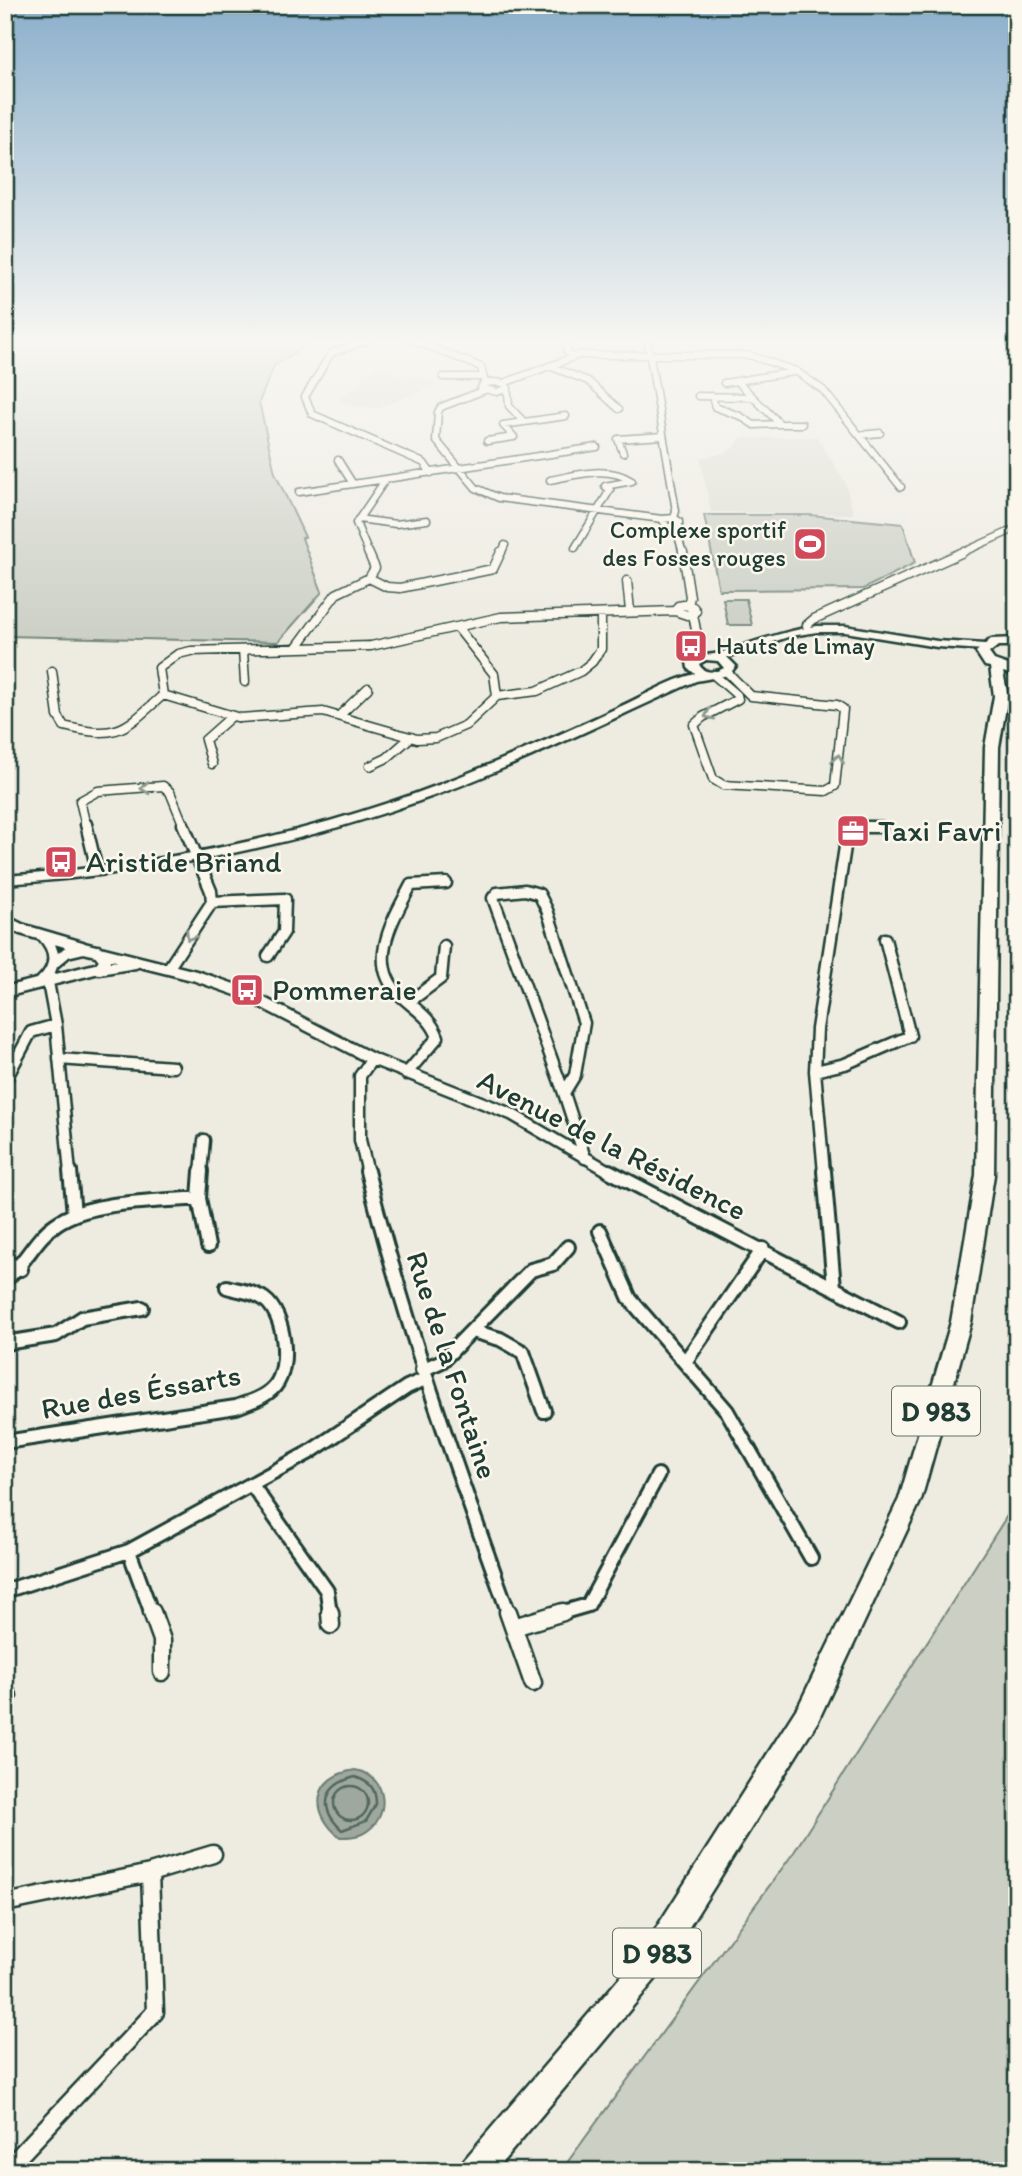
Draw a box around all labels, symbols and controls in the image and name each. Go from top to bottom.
place label: Complexe sportif des Fosses rouges [602,515,787,572]
sports icon: Complexe sportif des Fosses rouges [791,525,829,563]
bus stop icon: Hauts de Limay [672,627,710,665]
place label: Hauts de Limay [716,631,875,660]
one-way arrow [704,706,716,720]
one-way arrow [831,754,846,765]
one-way arrow [139,780,150,795]
office icon: Taxi Favri [834,812,872,850]
place label: Taxi Favri [878,812,1001,849]
bus stop icon: Aristide Briand [42,843,80,881]
place label: Aristide Briand [86,843,282,880]
one-way arrow [185,928,198,941]
bus stop icon: Pommeraie [228,971,266,1009]
place label: Pommeraie [272,971,417,1008]
street label: Avenue de la Résidence [472,1061,753,1228]
street label: Rue de la Fontaine [398,1247,507,1483]
street label: Rue des Éssarts [38,1356,243,1427]
road number: D 983 [892,1386,980,1436]
road number: D 983 [613,1928,701,1978]

